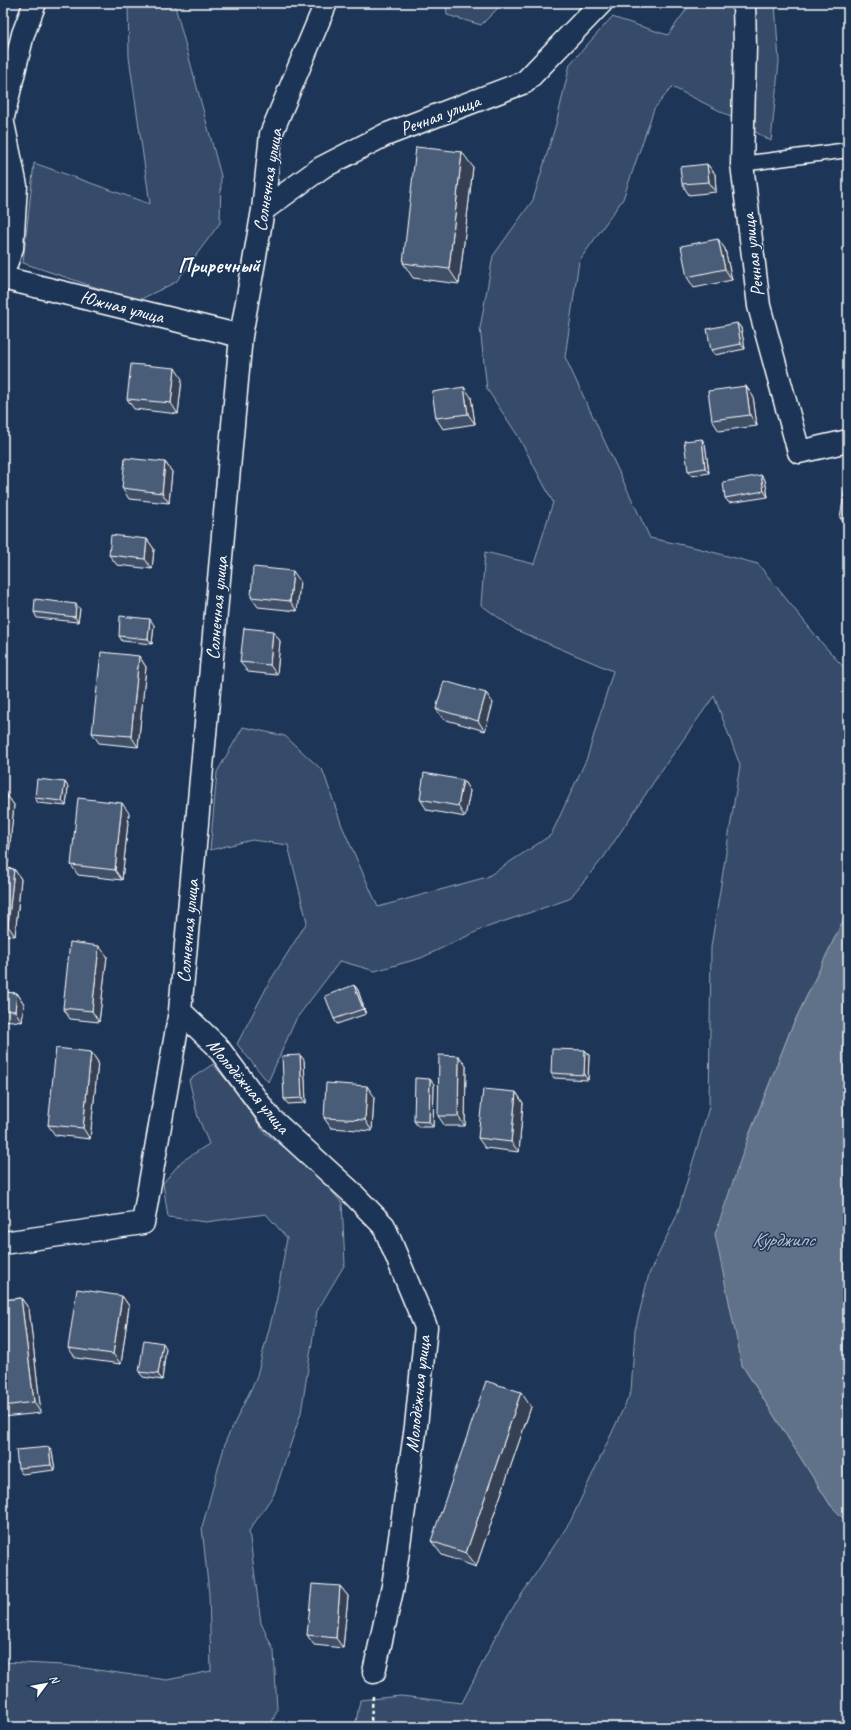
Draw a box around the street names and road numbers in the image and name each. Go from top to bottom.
street label: Речная улица [397,88,485,141]
street label: Солнечная улица [248,125,288,233]
street label: Речная улица [736,210,770,298]
street label: Южная улица [78,285,168,329]
street label: Солнечная улица [201,554,234,661]
street label: Солнечная улица [172,877,205,984]
street label: Молодёжная улица [201,1033,296,1140]
street label: Молодёжная улица [400,1333,436,1454]

